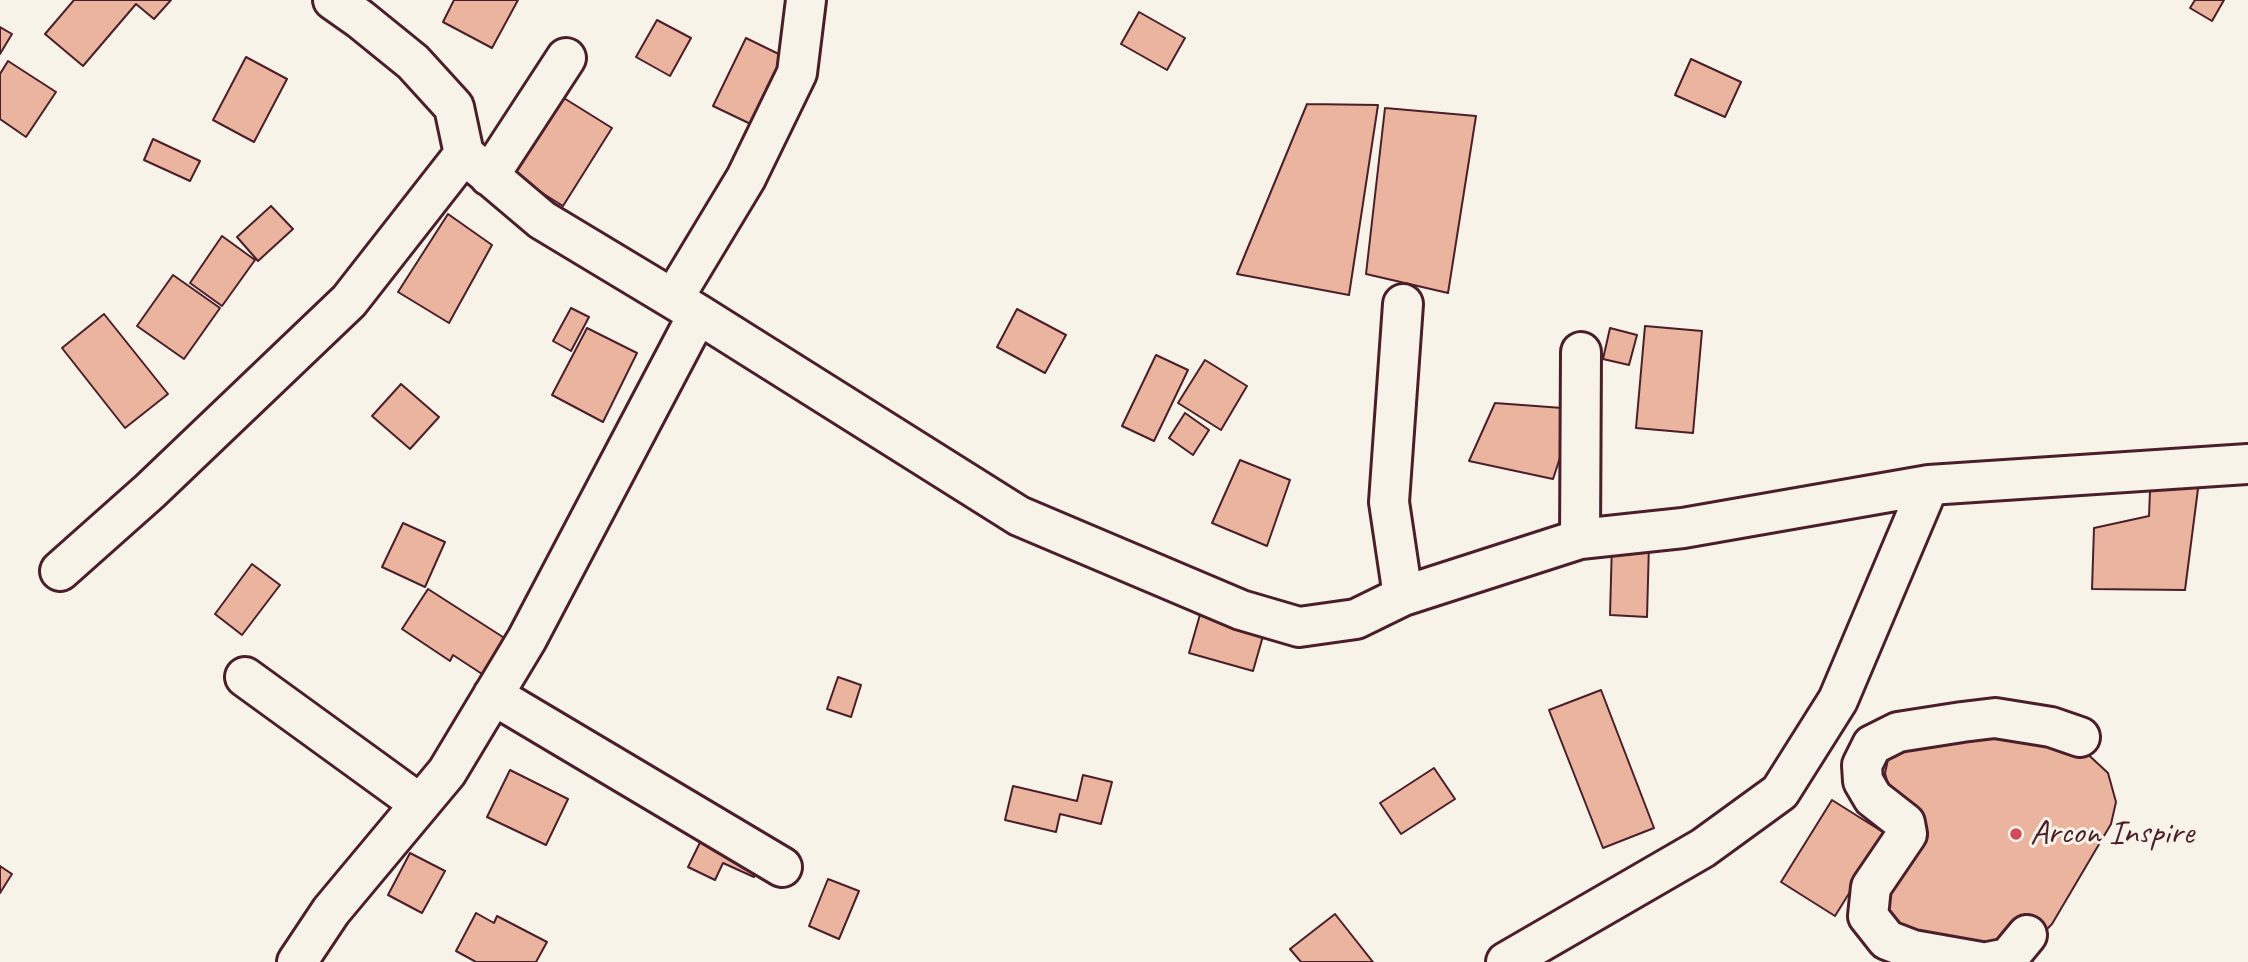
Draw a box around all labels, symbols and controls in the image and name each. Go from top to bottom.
place label: Arcon Inspire [2030,813,2194,855]
marker: Arcon Inspire [2008,826,2024,842]

